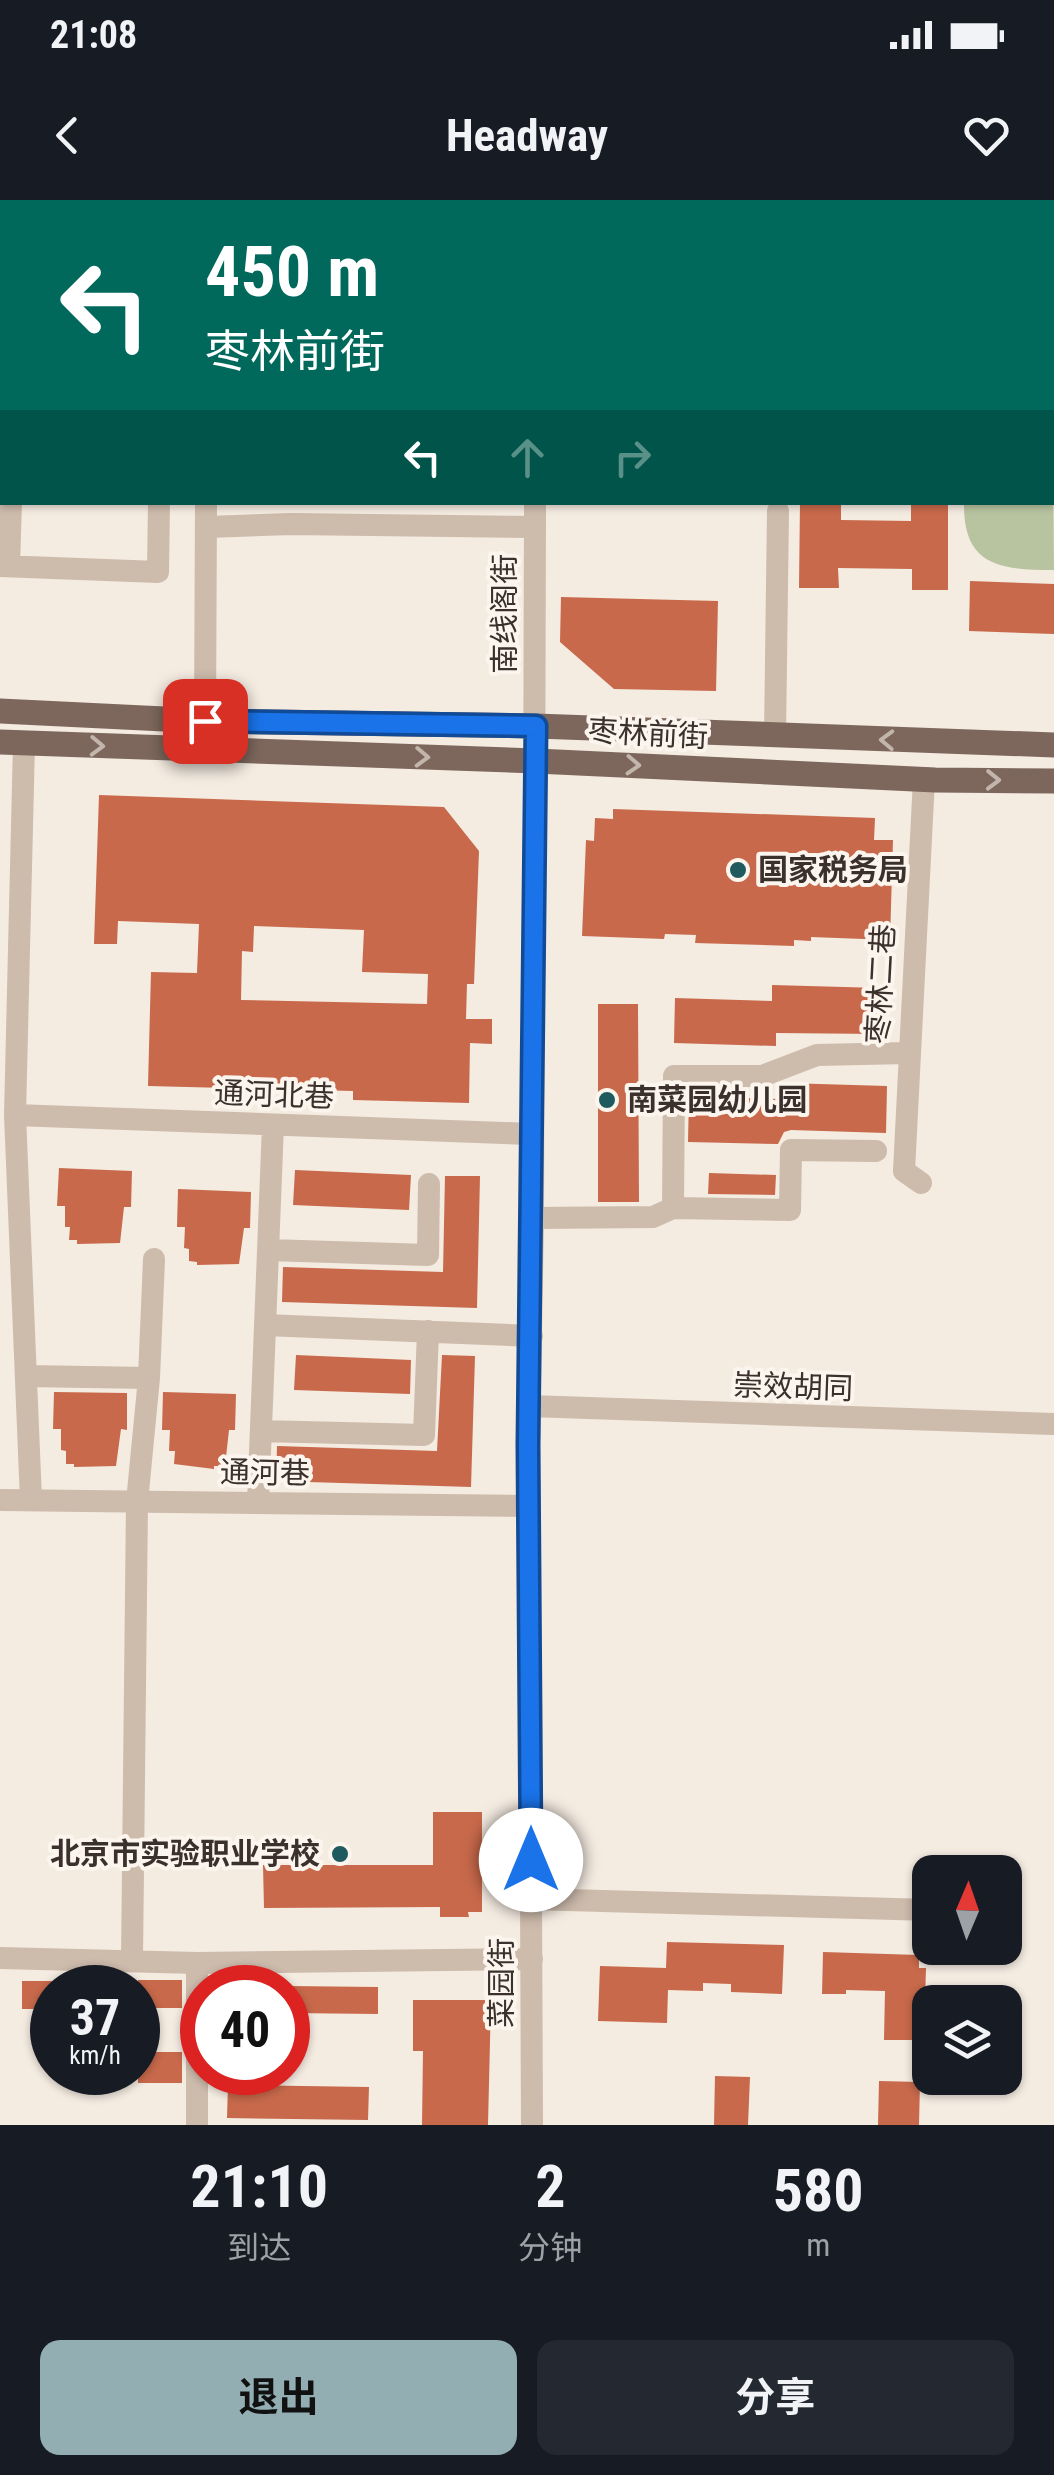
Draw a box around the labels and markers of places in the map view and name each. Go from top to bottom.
pin [163,679,248,764]
place label: 国家税务局 [758,852,908,887]
marker: 国家税务局 [727,859,749,881]
place label: 南菜园幼儿园 [627,1082,807,1117]
marker: 南菜园幼儿园 [596,1089,618,1111]
place label: 北京市实验职业学校 [50,1836,320,1871]
marker: 北京市实验职业学校 [329,1843,351,1865]

